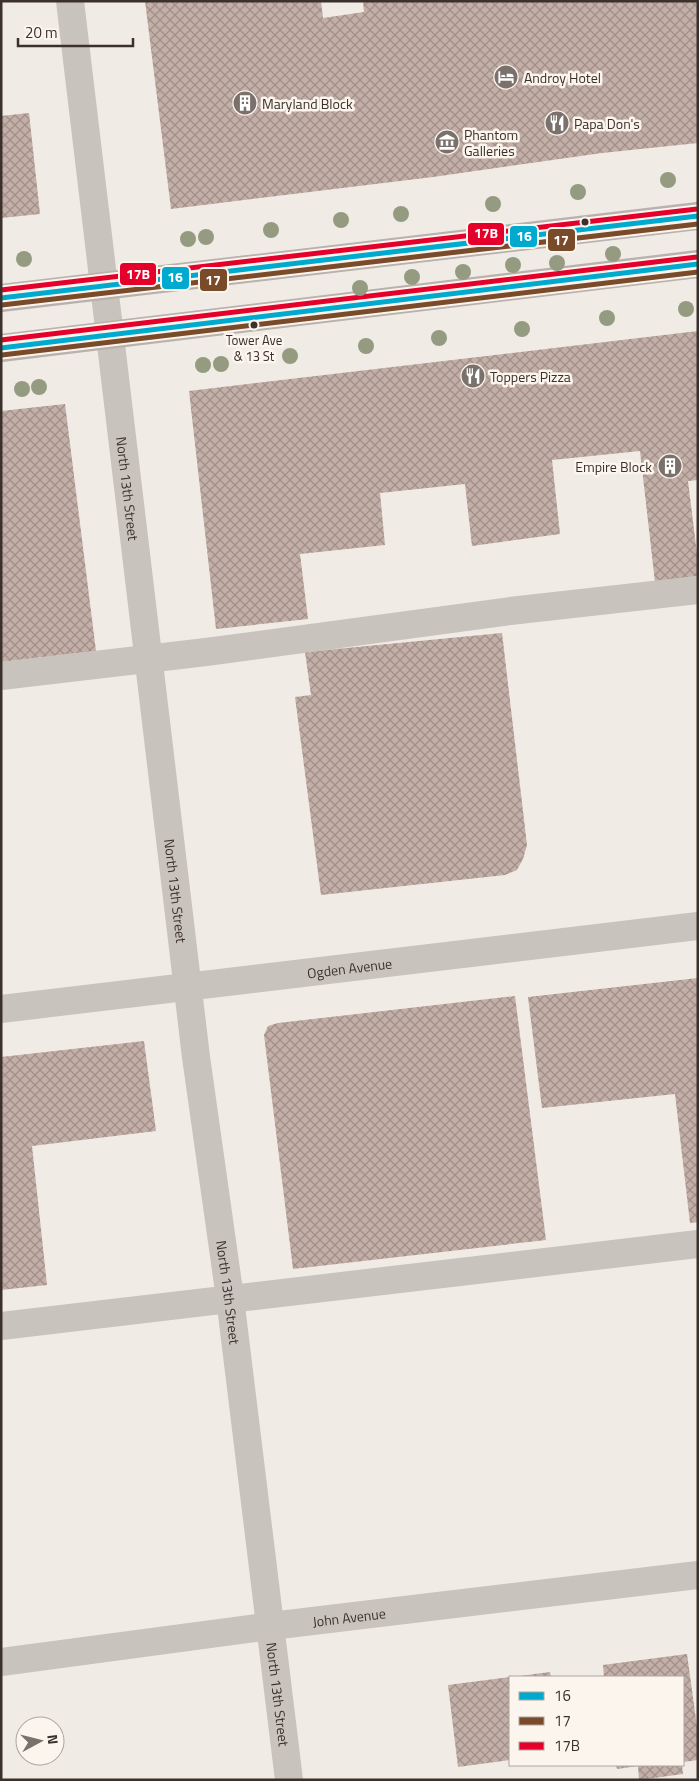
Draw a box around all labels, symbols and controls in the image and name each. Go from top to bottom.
scale bar [18,15,132,47]
text: 20 m [25,21,58,44]
hotel icon: Androy Hotel [493,64,519,90]
place label: Androy Hotel [524,67,601,88]
building icon: Maryland Block [232,90,258,116]
place label: Maryland Block [262,93,353,114]
restaurant icon: Papa Don's [544,110,570,136]
place label: Papa Don's [574,113,640,134]
place label: Phantom Galleries [464,124,518,161]
museum icon: Phantom Galleries [434,129,460,155]
unlabelled marker [580,217,590,227]
line badge: 17B [467,222,505,246]
text: 17B [474,222,498,243]
line badge: 16 [509,225,538,248]
text: 16 [516,225,532,246]
line badge: 17 [547,228,576,252]
text: 17 [553,229,569,250]
line badge: 17B [119,262,157,286]
text: 17B [126,263,150,284]
line badge: 16 [161,266,190,290]
text: 16 [167,266,183,287]
line badge: 17 [199,268,228,292]
text: 17 [205,269,221,290]
marker: Tower Ave & 13 St [249,320,259,330]
place label: Tower Ave & 13 St [226,330,282,366]
restaurant icon: Toppers Pizza [460,363,486,389]
place label: Toppers Pizza [490,366,571,387]
street label: North 13th Street [112,435,145,542]
building icon: Empire Block [657,453,683,479]
place label: Empire Block [575,456,652,477]
street label: North 13th Street [160,838,193,944]
street label: Ogden Avenue [306,952,393,983]
street label: North 13th Street [211,1239,246,1345]
street label: John Avenue [311,1602,387,1631]
street label: North 13th Street [262,1641,295,1747]
legend [509,1676,684,1766]
text: 16 [554,1684,571,1707]
text: 17 [554,1709,571,1732]
north arrow [15,1716,65,1766]
text: N [42,1733,64,1745]
text: 17B [554,1734,580,1757]

